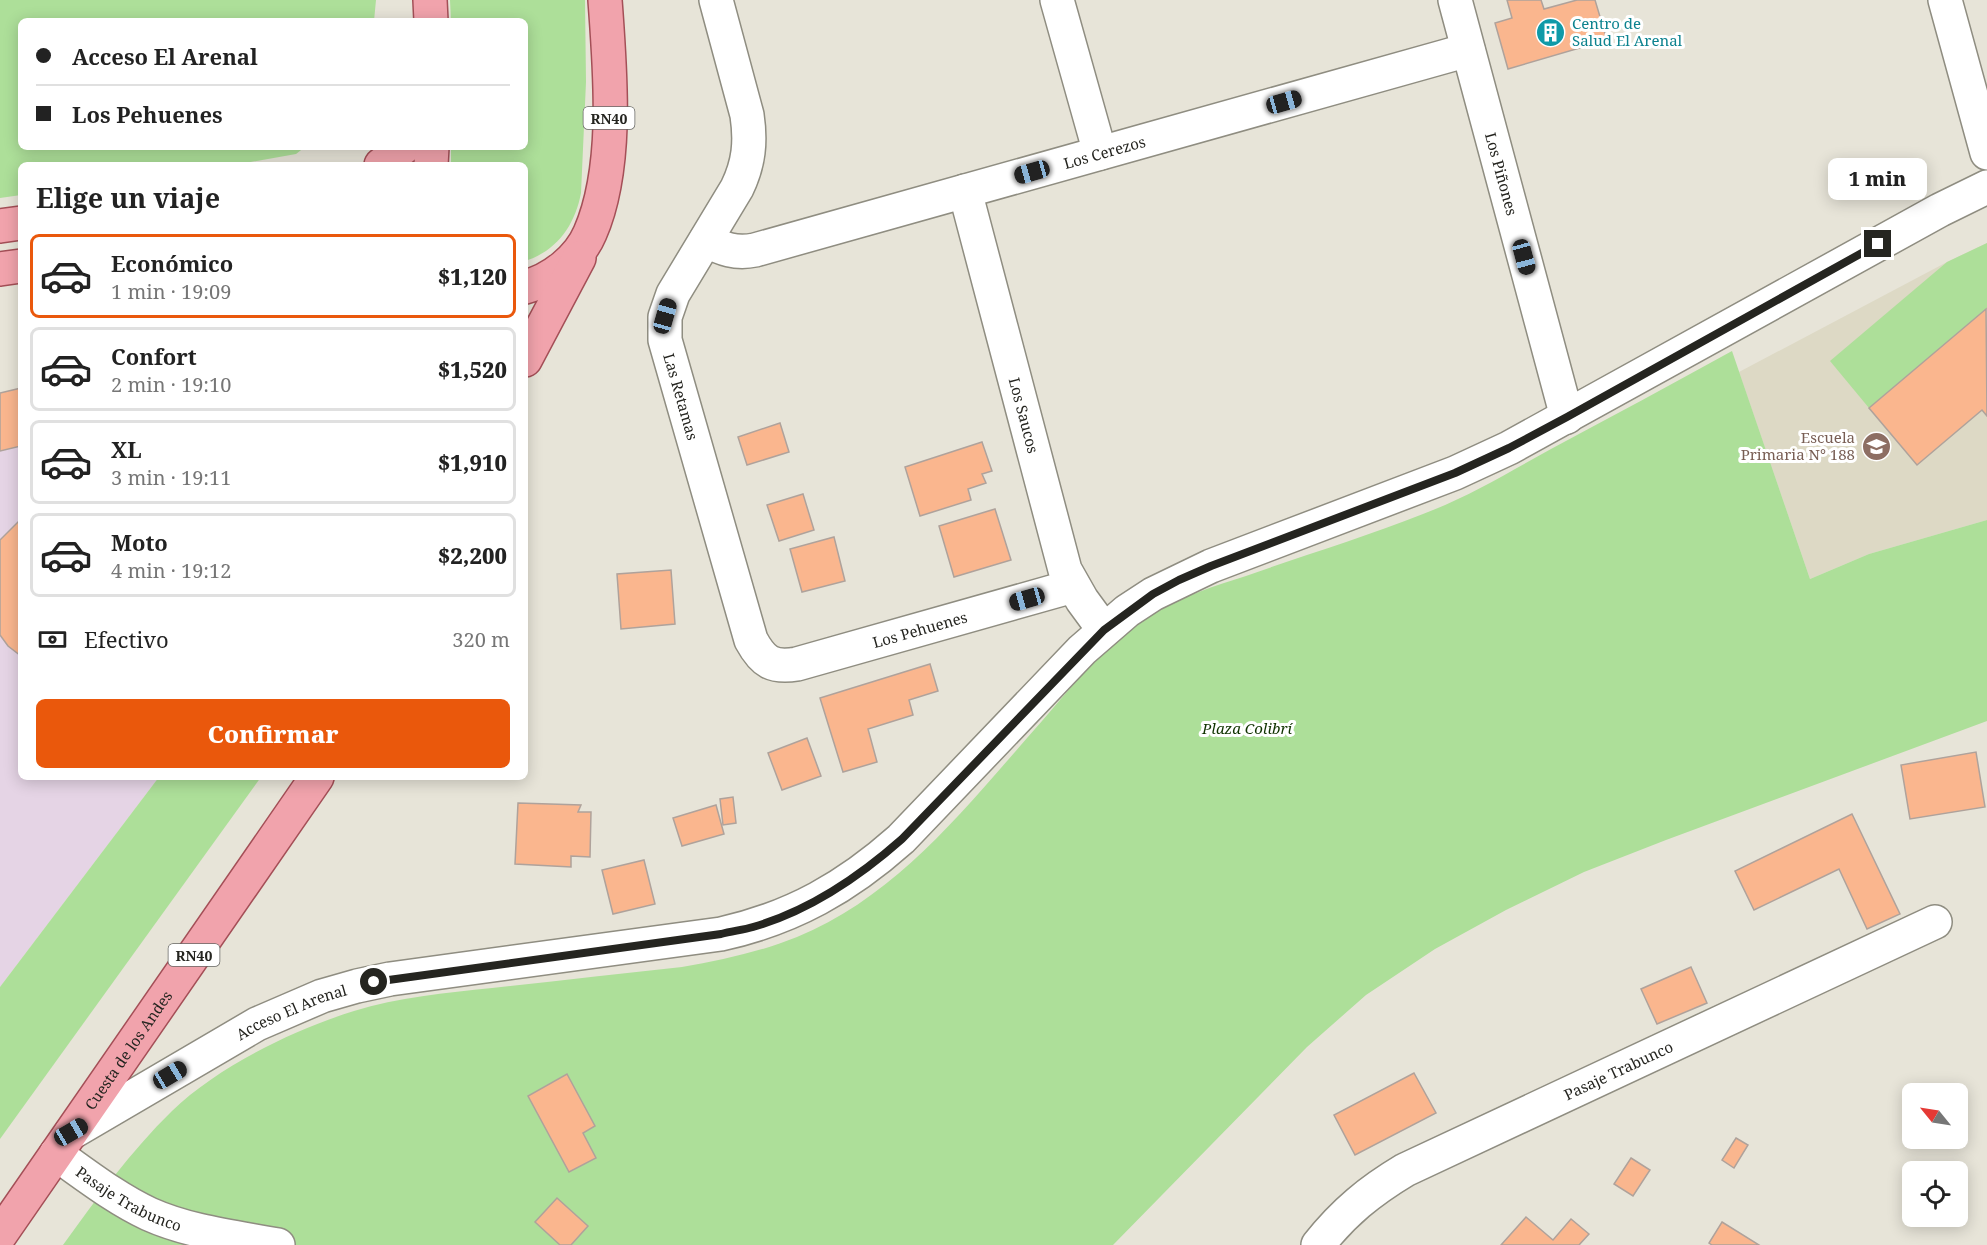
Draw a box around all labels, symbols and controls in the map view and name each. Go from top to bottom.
place label: Centro de Salud El Arenal [1572,13,1683,50]
building icon: Centro de Salud El Arenal [1535,16,1567,48]
text: Acceso El Arenal [72,41,258,71]
car [1264,88,1304,116]
text: Los Pehuenes [72,99,223,129]
road number: RN40 [584,107,634,129]
street label: Los Piñones [1481,130,1522,218]
street label: Los Cerezos [1061,131,1148,173]
callout: 1 min [1828,157,1928,199]
car [1012,158,1052,186]
text: 1 min [1849,165,1906,192]
text: Elige un viaje [36,179,220,216]
route end [1864,230,1891,257]
car [1511,237,1537,277]
text: Económico [111,248,233,278]
icon: car [39,249,93,303]
text: $1,120 [438,261,507,291]
text: 1 min · 19:09 [111,278,231,305]
car [651,296,679,336]
text: Confort [111,341,197,371]
icon: car [39,342,93,396]
street label: Las Retamas [659,351,703,443]
text: $1,520 [438,354,507,384]
text: 2 min · 19:10 [111,371,231,398]
street label: Los Saucos [1005,375,1044,456]
place label: Escuela Primaria N° 188 [1741,427,1855,464]
school or university icon: Escuela Primaria N° 188 [1860,430,1892,462]
text: XL [111,434,142,464]
icon: car [39,435,93,489]
text: $1,910 [438,447,507,477]
text: 3 min · 19:11 [111,464,231,491]
text: Moto [111,527,168,557]
icon: car [39,528,93,582]
text: $2,200 [438,540,507,570]
text: 4 min · 19:12 [111,557,231,584]
car [1007,585,1047,613]
street label: Los Pehuenes [870,606,970,652]
icon: cash [36,623,69,656]
text: Efectivo [84,624,169,654]
text: 320 m [452,626,510,653]
button: Confirmar [36,699,510,768]
park label: Plaza Colibrí [1201,718,1293,738]
road number: RN40 [168,944,220,966]
route start [360,968,387,995]
street label: Acceso El Arenal [232,979,349,1044]
street label: Cuesta de los Andes [80,986,176,1113]
street label: Pasaje Trabunco [1561,1036,1676,1104]
car [150,1058,190,1092]
north arrow [1902,1083,1968,1149]
map controls [1902,1083,1968,1227]
car [51,1115,91,1149]
street label: Pasaje Trabunco [72,1161,184,1235]
button: locate [1902,1161,1968,1227]

